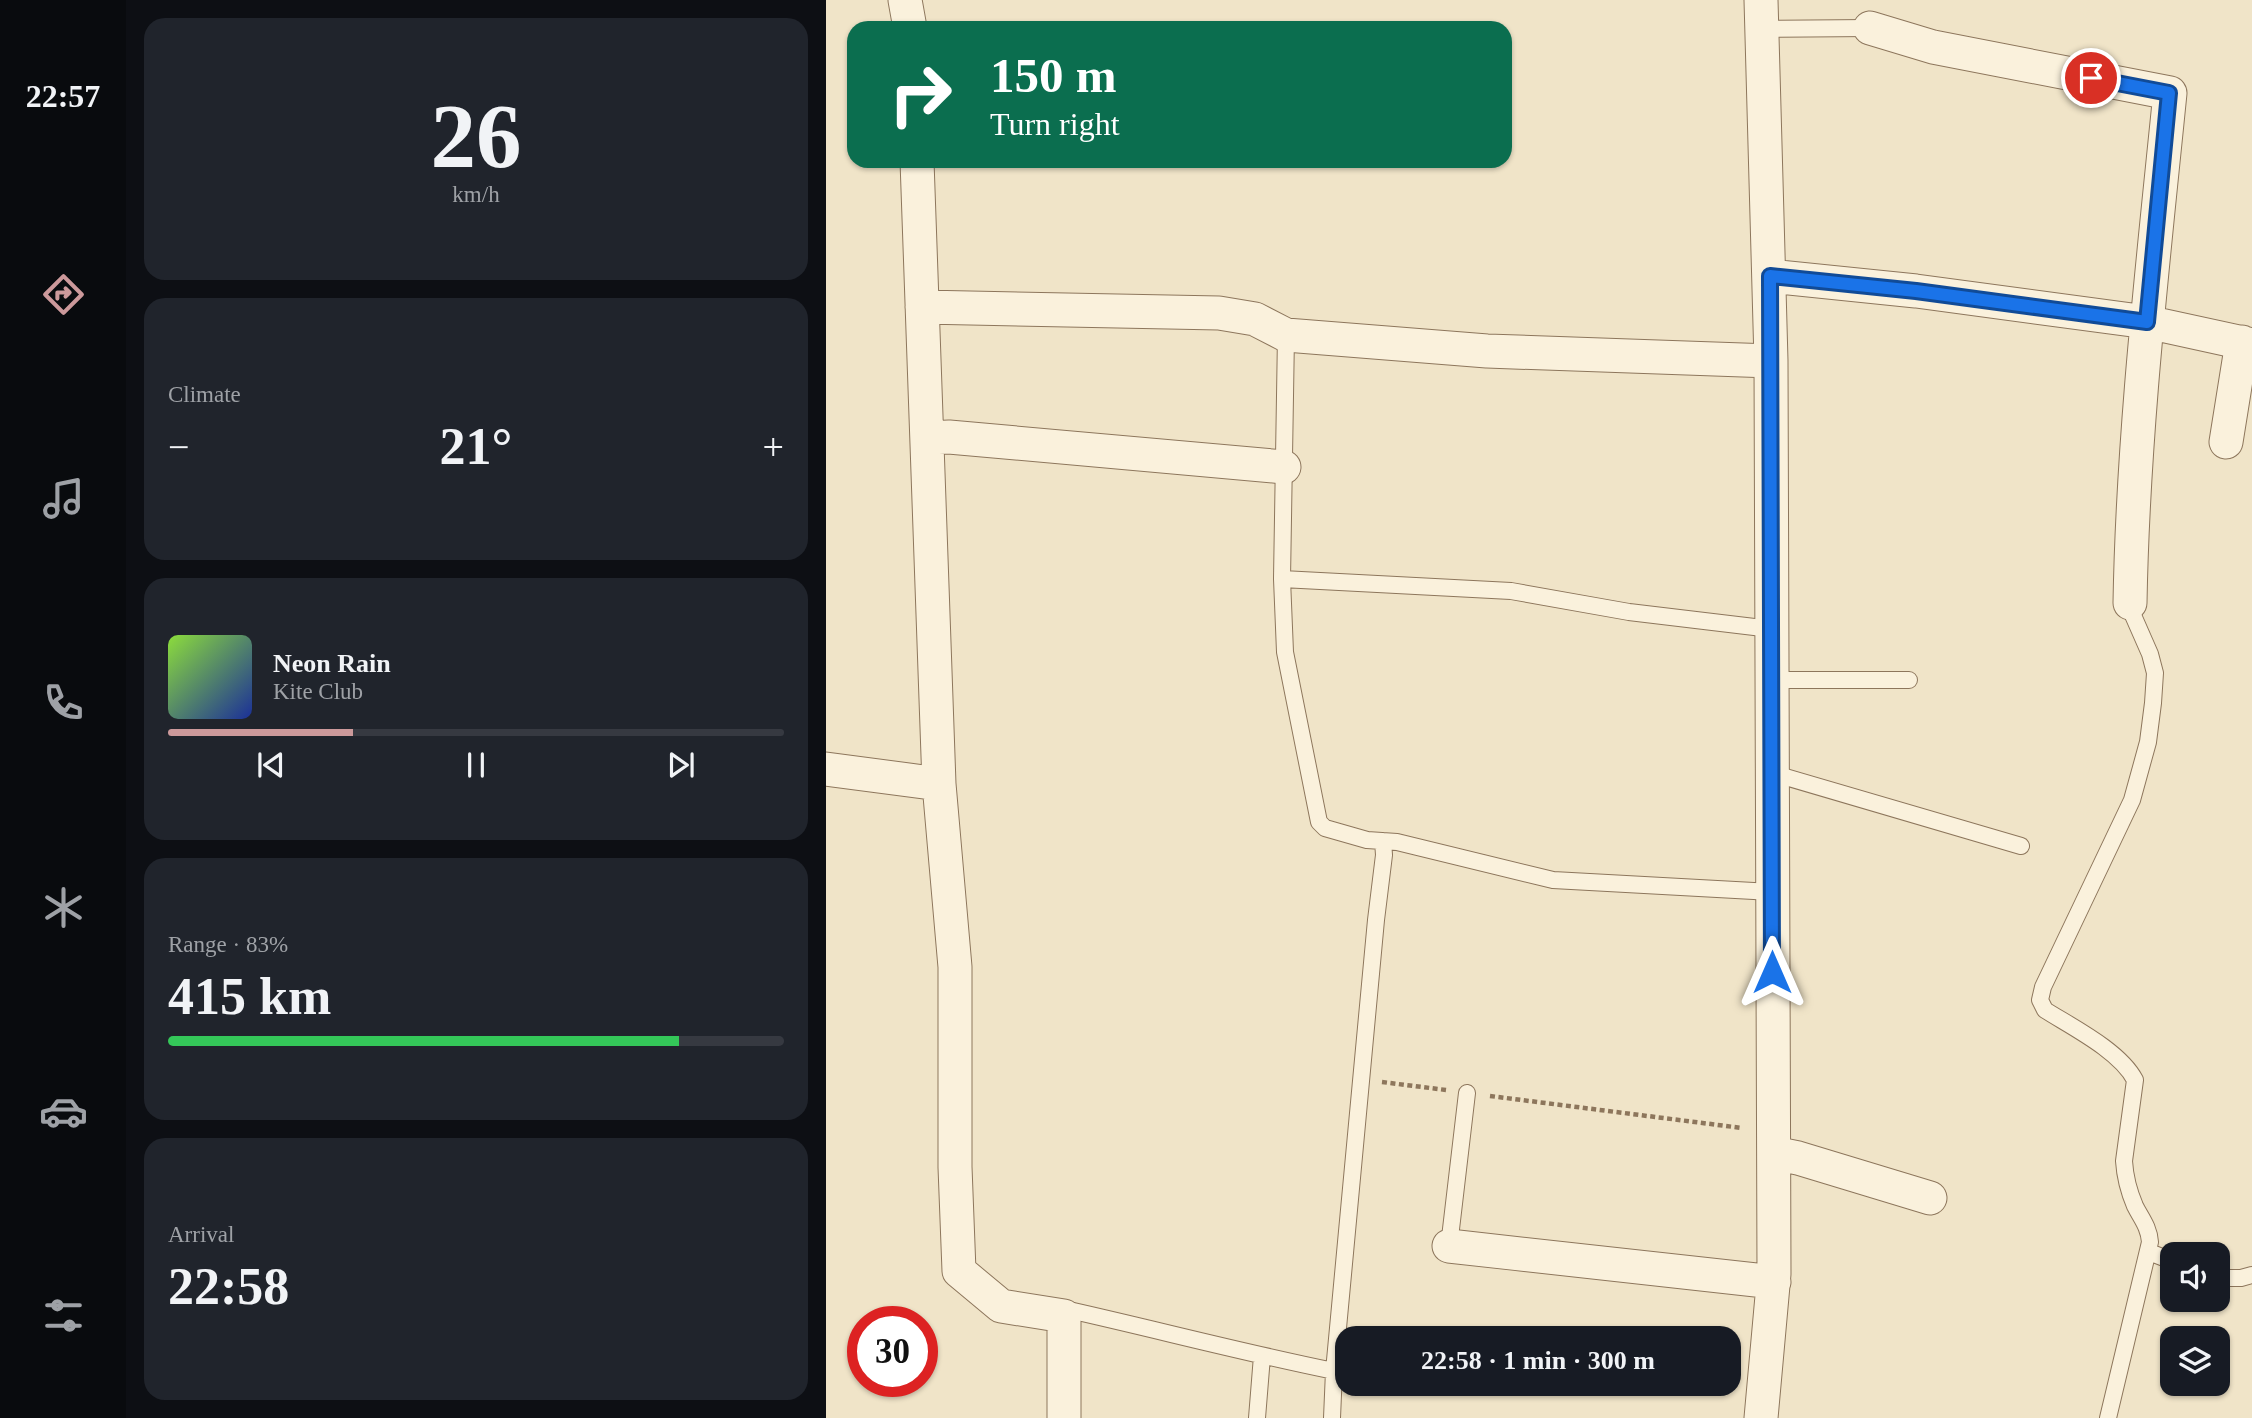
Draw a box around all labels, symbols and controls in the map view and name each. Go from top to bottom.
text: 150 m [990,48,1117,103]
pin [2061,48,2121,108]
icon: right [875,49,966,140]
icon: arrive [2072,59,2110,97]
text: 22:57 [26,78,100,114]
text: 26 [431,86,522,187]
text: Turn right [990,106,1120,142]
text: km/h [452,182,500,207]
icon: directions [39,270,88,319]
text: Climate [168,382,241,407]
text: 21° [440,418,512,475]
text: − [168,426,189,468]
text: + [763,426,784,468]
icon: music [39,474,88,523]
text: Neon Rain [273,649,391,678]
icon: phone [39,678,88,727]
text: Kite Club [273,679,363,704]
icon: previous [252,746,290,784]
icon: pause [457,746,495,784]
icon: next [662,746,700,784]
icon: climate [39,883,88,932]
text: Range · 83% [168,932,288,957]
position arrow [1735,935,1809,1009]
text: 415 km [168,968,331,1025]
icon: car [39,1087,88,1136]
text: Arrival [168,1222,234,1247]
map controls [2160,1242,2230,1396]
button: sound [2160,1242,2230,1312]
text: 22:58 [168,1258,289,1315]
icon: filters [39,1291,88,1340]
speed limit sign: 30 [847,1306,938,1397]
button: layers [2160,1326,2230,1396]
text: 22:58 · 1 min · 300 m [1421,1346,1655,1375]

